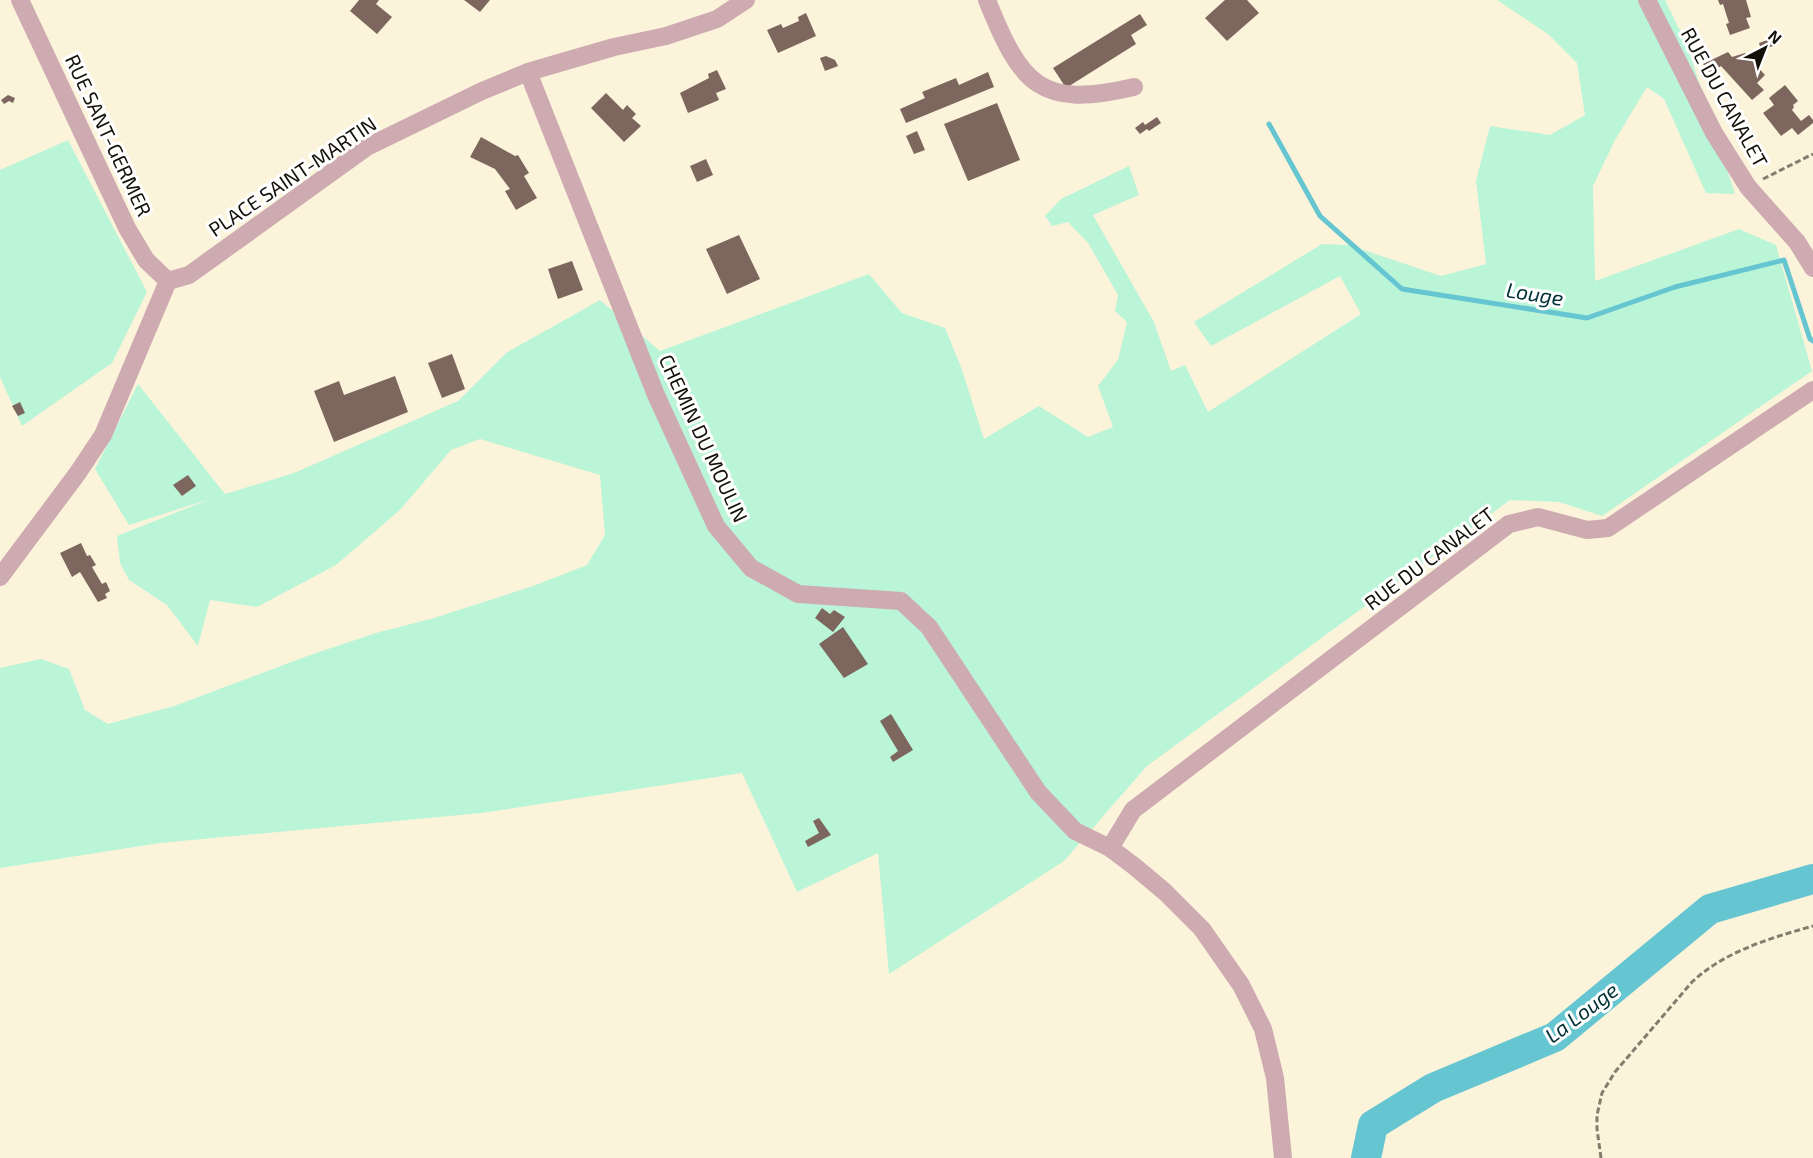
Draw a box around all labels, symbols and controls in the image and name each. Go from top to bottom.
north arrow [1735,18,1795,78]
street label: RUE DU CANALET [1677,23,1773,171]
text: N [1765,26,1786,47]
street label: RUE SANT-GERMER [61,50,157,220]
street label: PLACE SAINT-MARTIN [204,111,380,241]
water label: Louge [1505,276,1565,310]
street label: CHEMIN DU MOULIN [655,350,753,526]
street label: RUE DU CANALET [1360,501,1499,614]
water label: La Louge [1540,976,1622,1048]

